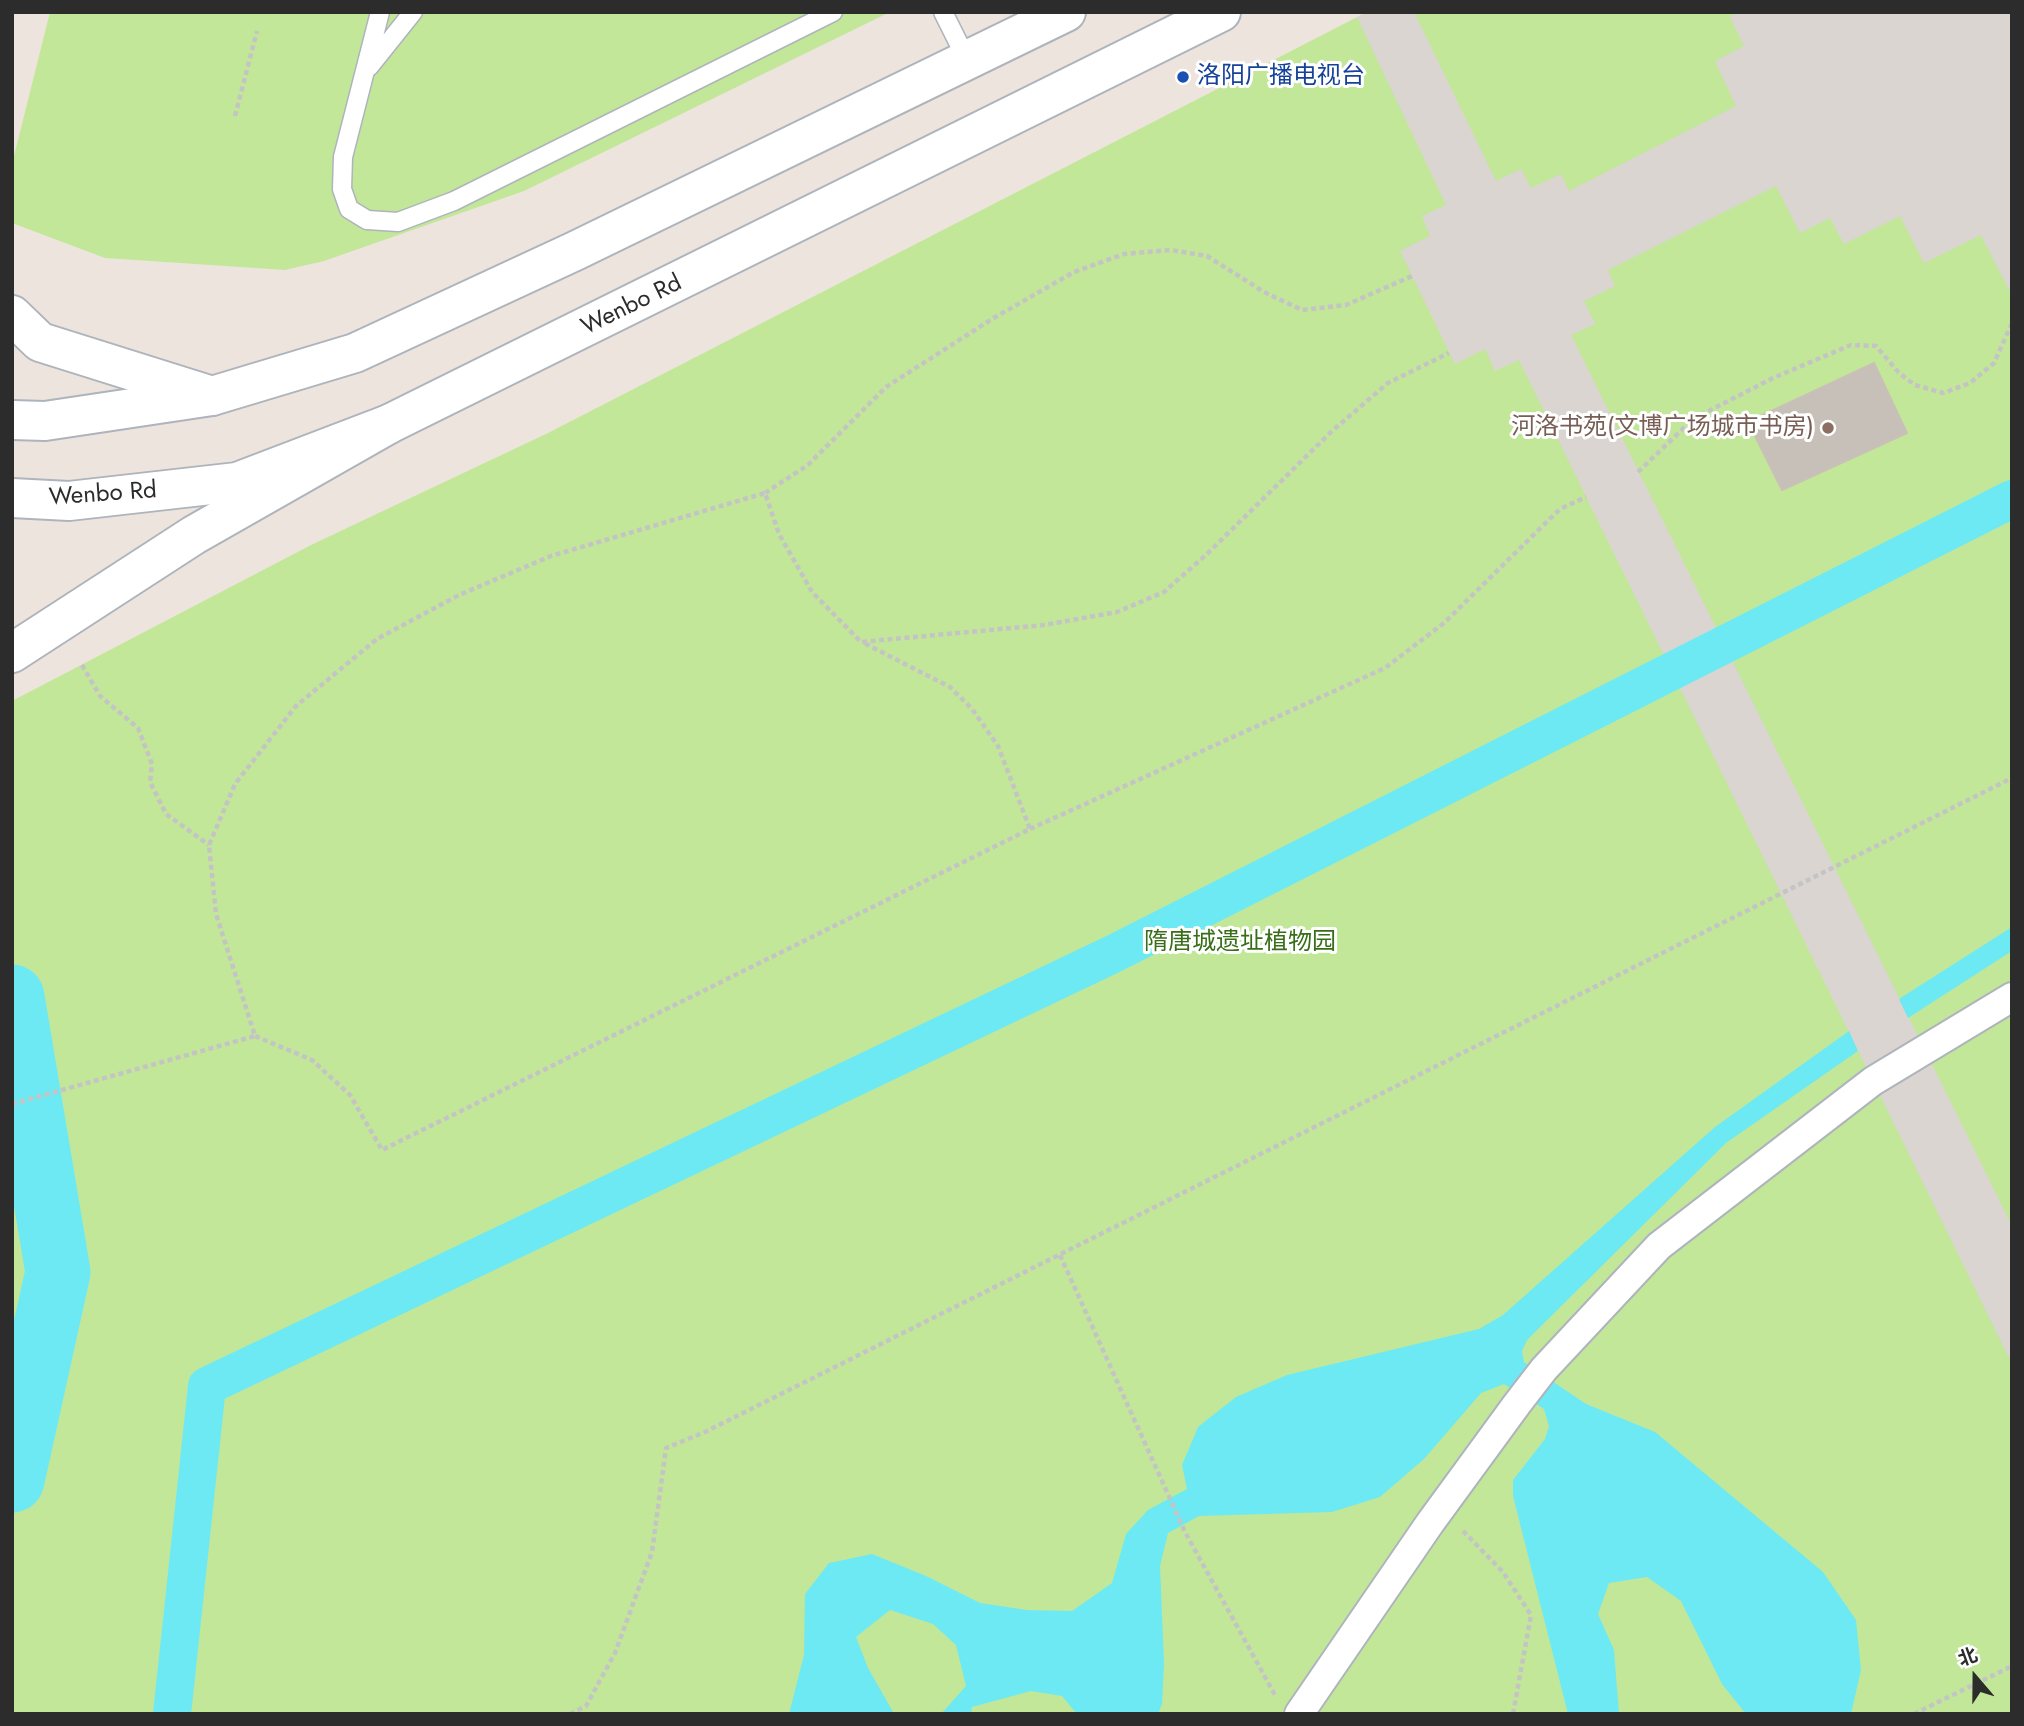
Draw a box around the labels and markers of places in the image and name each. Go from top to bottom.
place label: 洛阳广播电视台 [1197,63,1365,91]
marker: 洛阳广播电视台 [1175,69,1191,85]
place label: 河洛书苑(文博广场城市书房) [1511,414,1814,442]
marker: 河洛书苑(文博广场城市书房) [1820,420,1836,436]

